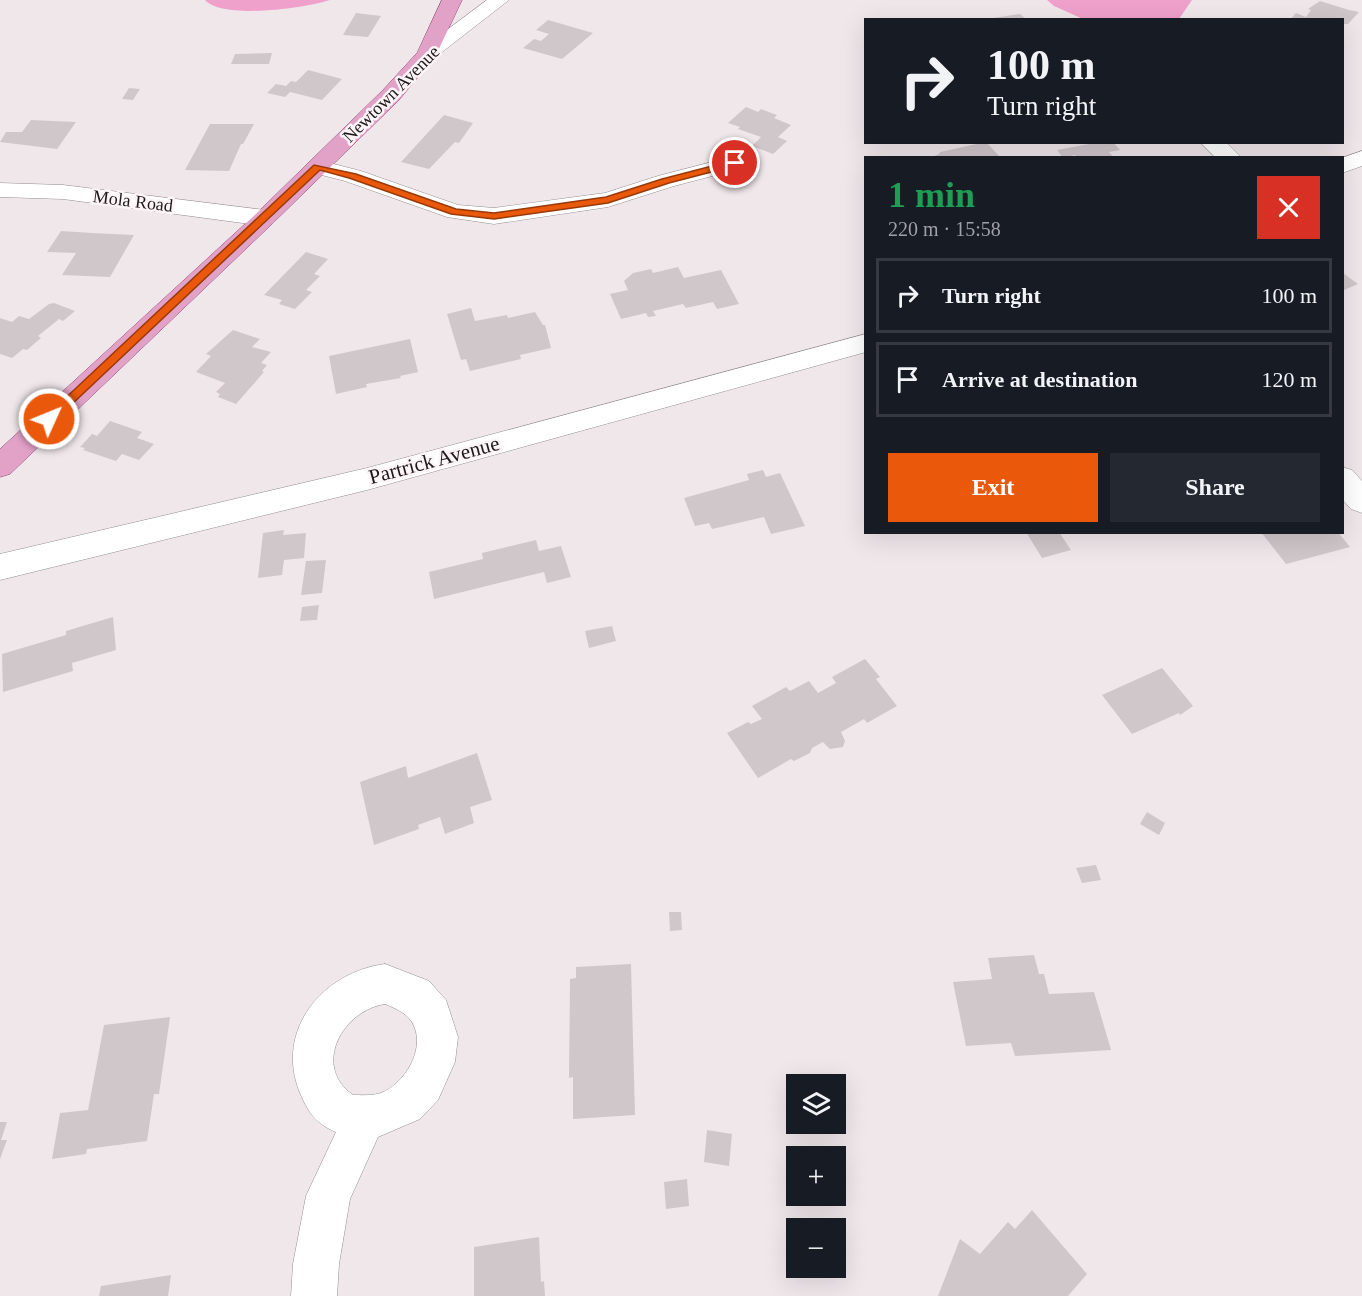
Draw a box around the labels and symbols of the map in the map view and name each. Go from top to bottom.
street label: Newtown Avenue [339,42,443,146]
pin [709,137,760,188]
street label: Mola Road [92,186,174,216]
position arrow [17,387,81,451]
street label: Partrick Avenue [366,431,502,489]

